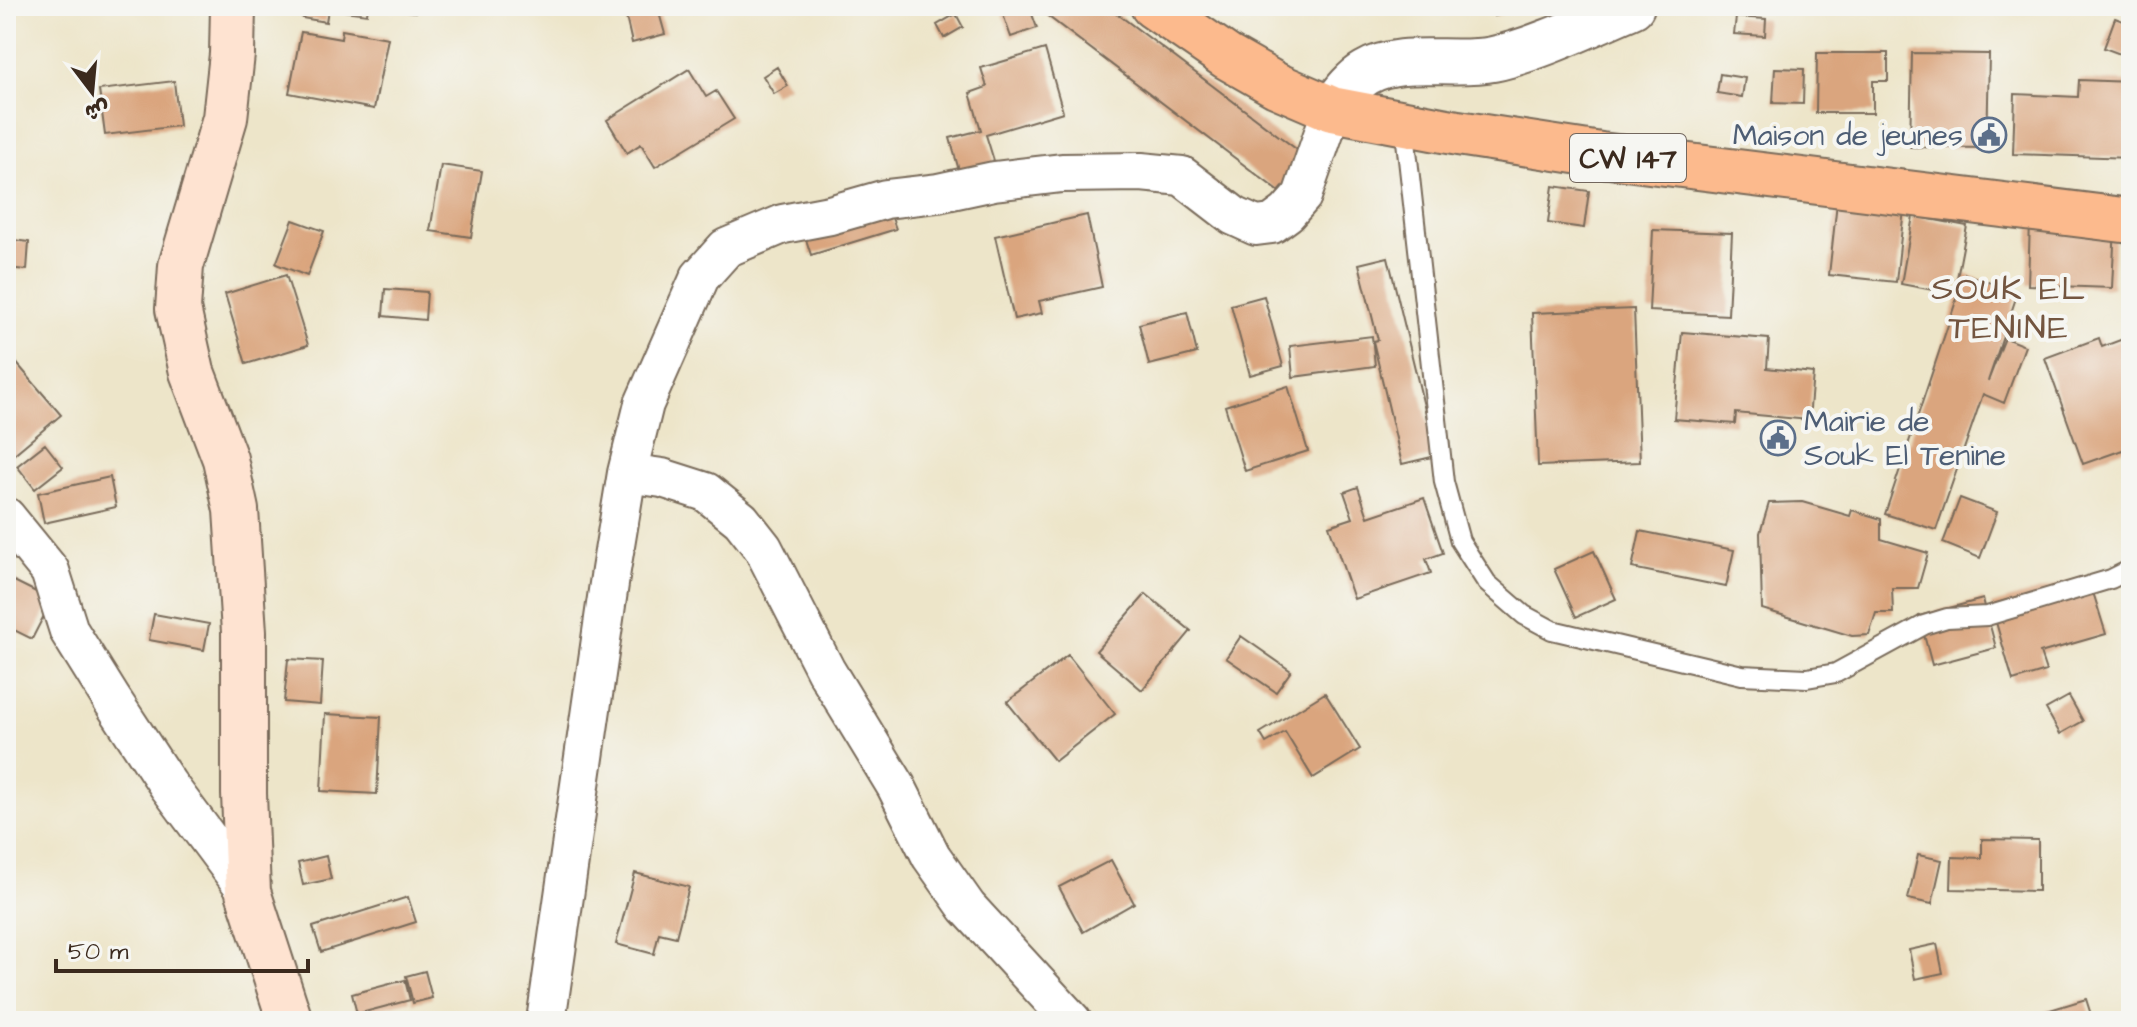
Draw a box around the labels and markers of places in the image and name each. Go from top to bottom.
place label: Maison de jeunes [1733,115,1963,157]
public building icon: Maison de jeunes [1970,116,2008,154]
place label: Mairie de Souk El Tenine [1804,401,2006,477]
public building icon: Mairie de Souk El Tenine [1759,419,1797,457]

